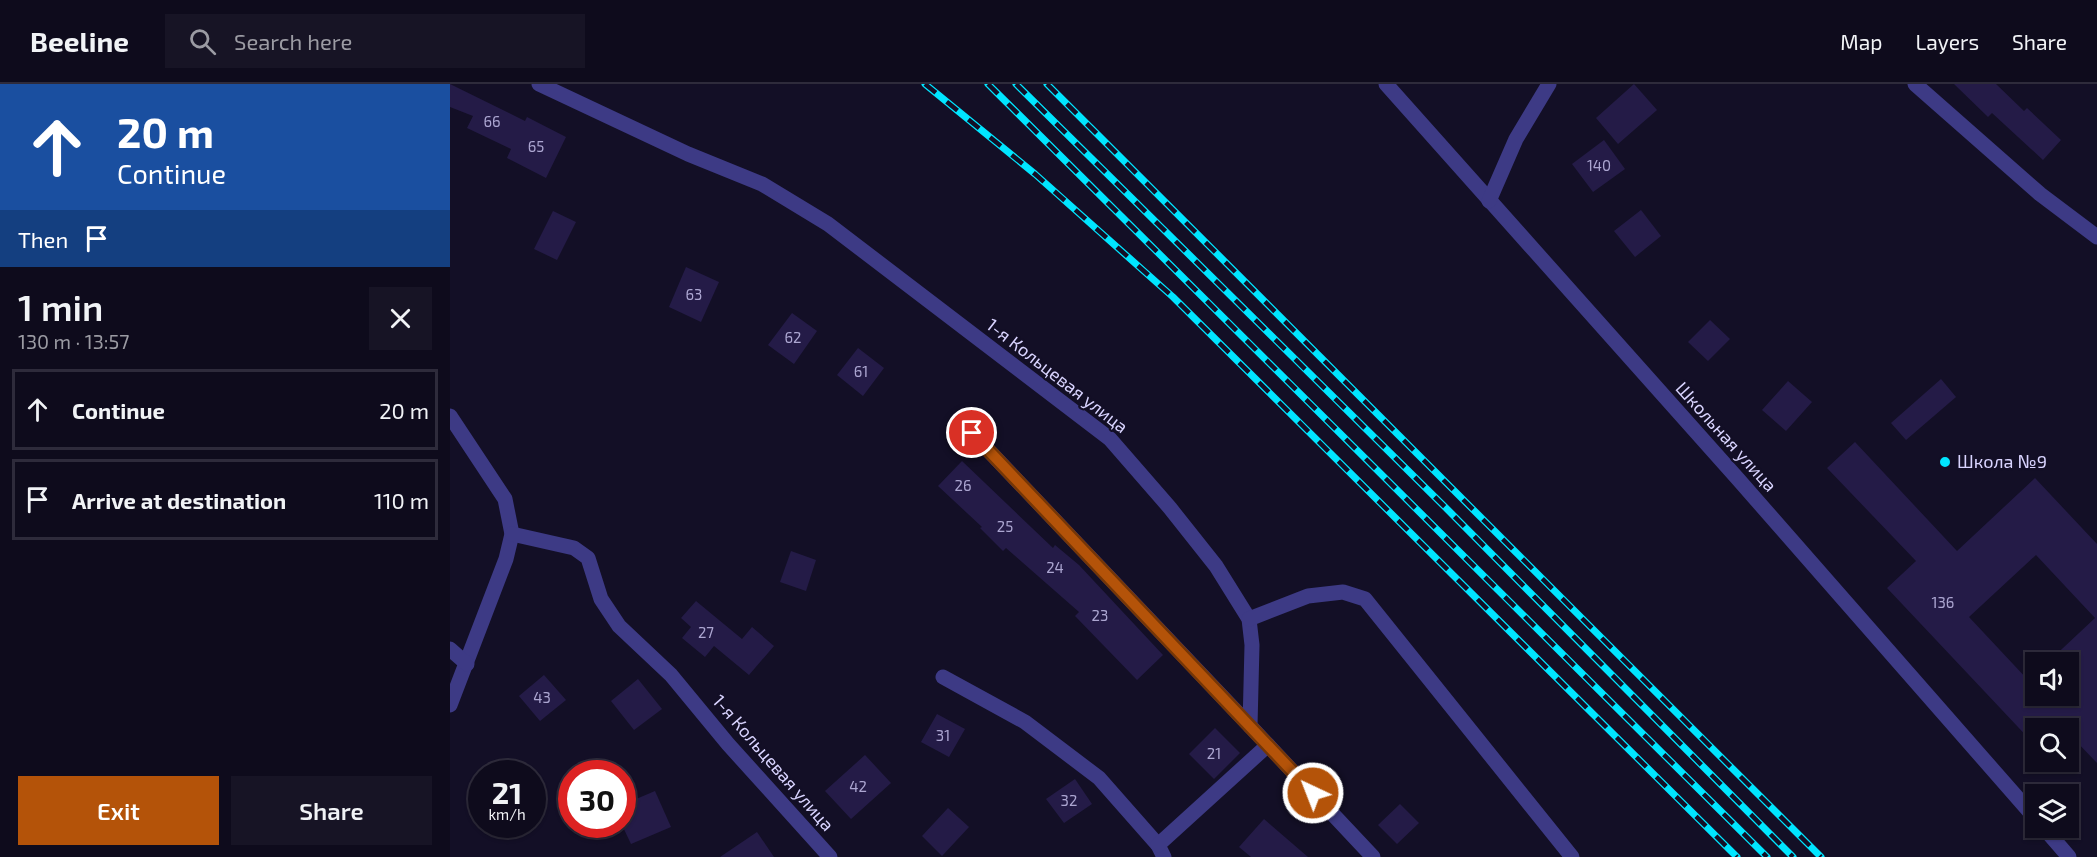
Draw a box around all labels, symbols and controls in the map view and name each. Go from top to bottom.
search box [165,14,585,68]
text: Beeline [30,24,129,58]
icon: search [186,25,219,58]
text: Search here [234,28,352,54]
text: Map [1840,29,1882,54]
text: Layers [1915,29,1979,54]
text: Share [2012,29,2067,54]
text: 20 m [117,106,214,156]
icon: ahead [18,108,96,186]
house number: 66 [483,112,501,130]
house number: 65 [528,137,544,155]
house number: 140 [1587,156,1611,174]
text: Continue [117,157,226,189]
icon: arrive [80,222,113,255]
text: Then [18,226,68,252]
text: 1 min [18,285,103,328]
house number: 63 [686,285,702,303]
button: close [369,287,432,350]
street label: 1-я Кольцевая улица [982,313,1133,437]
house number: 62 [784,328,802,346]
text: 130 m · 13:57 [18,329,130,353]
house number: 61 [854,362,868,380]
street label: Школьная улица [1672,377,1782,496]
icon: ahead [21,393,54,426]
text: Continue [72,397,165,423]
text: 20 m [379,397,429,423]
pin [946,407,997,458]
icon: arrive [955,416,988,449]
place label: Школа №9 [1957,450,2047,472]
marker: Школа №9 [1938,455,1952,469]
house number: 26 [954,476,972,494]
icon: arrive [21,483,54,516]
text: Arrive at destination [72,487,286,513]
text: 110 m [374,487,429,513]
house number: 25 [997,517,1013,535]
house number: 24 [1046,558,1064,576]
house number: 136 [1932,593,1954,611]
house number: 23 [1092,606,1108,624]
house number: 27 [698,623,714,641]
map controls [2025,652,2079,838]
button: sound [2025,652,2079,706]
house number: 43 [533,688,551,706]
street label: 1-я Кольцевая улица [709,690,839,835]
button: search [2025,718,2079,772]
house number: 31 [936,726,950,744]
house number: 21 [1207,744,1221,762]
speed limit sign: 30 [558,760,636,838]
position arrow [1281,761,1345,825]
text: 21 [492,774,522,810]
button: Exit [18,776,219,845]
button: Share [231,776,432,845]
house number: 42 [849,777,867,795]
button: layers [2025,784,2079,838]
house number: 32 [1061,791,1077,809]
text: km/h [488,805,526,823]

